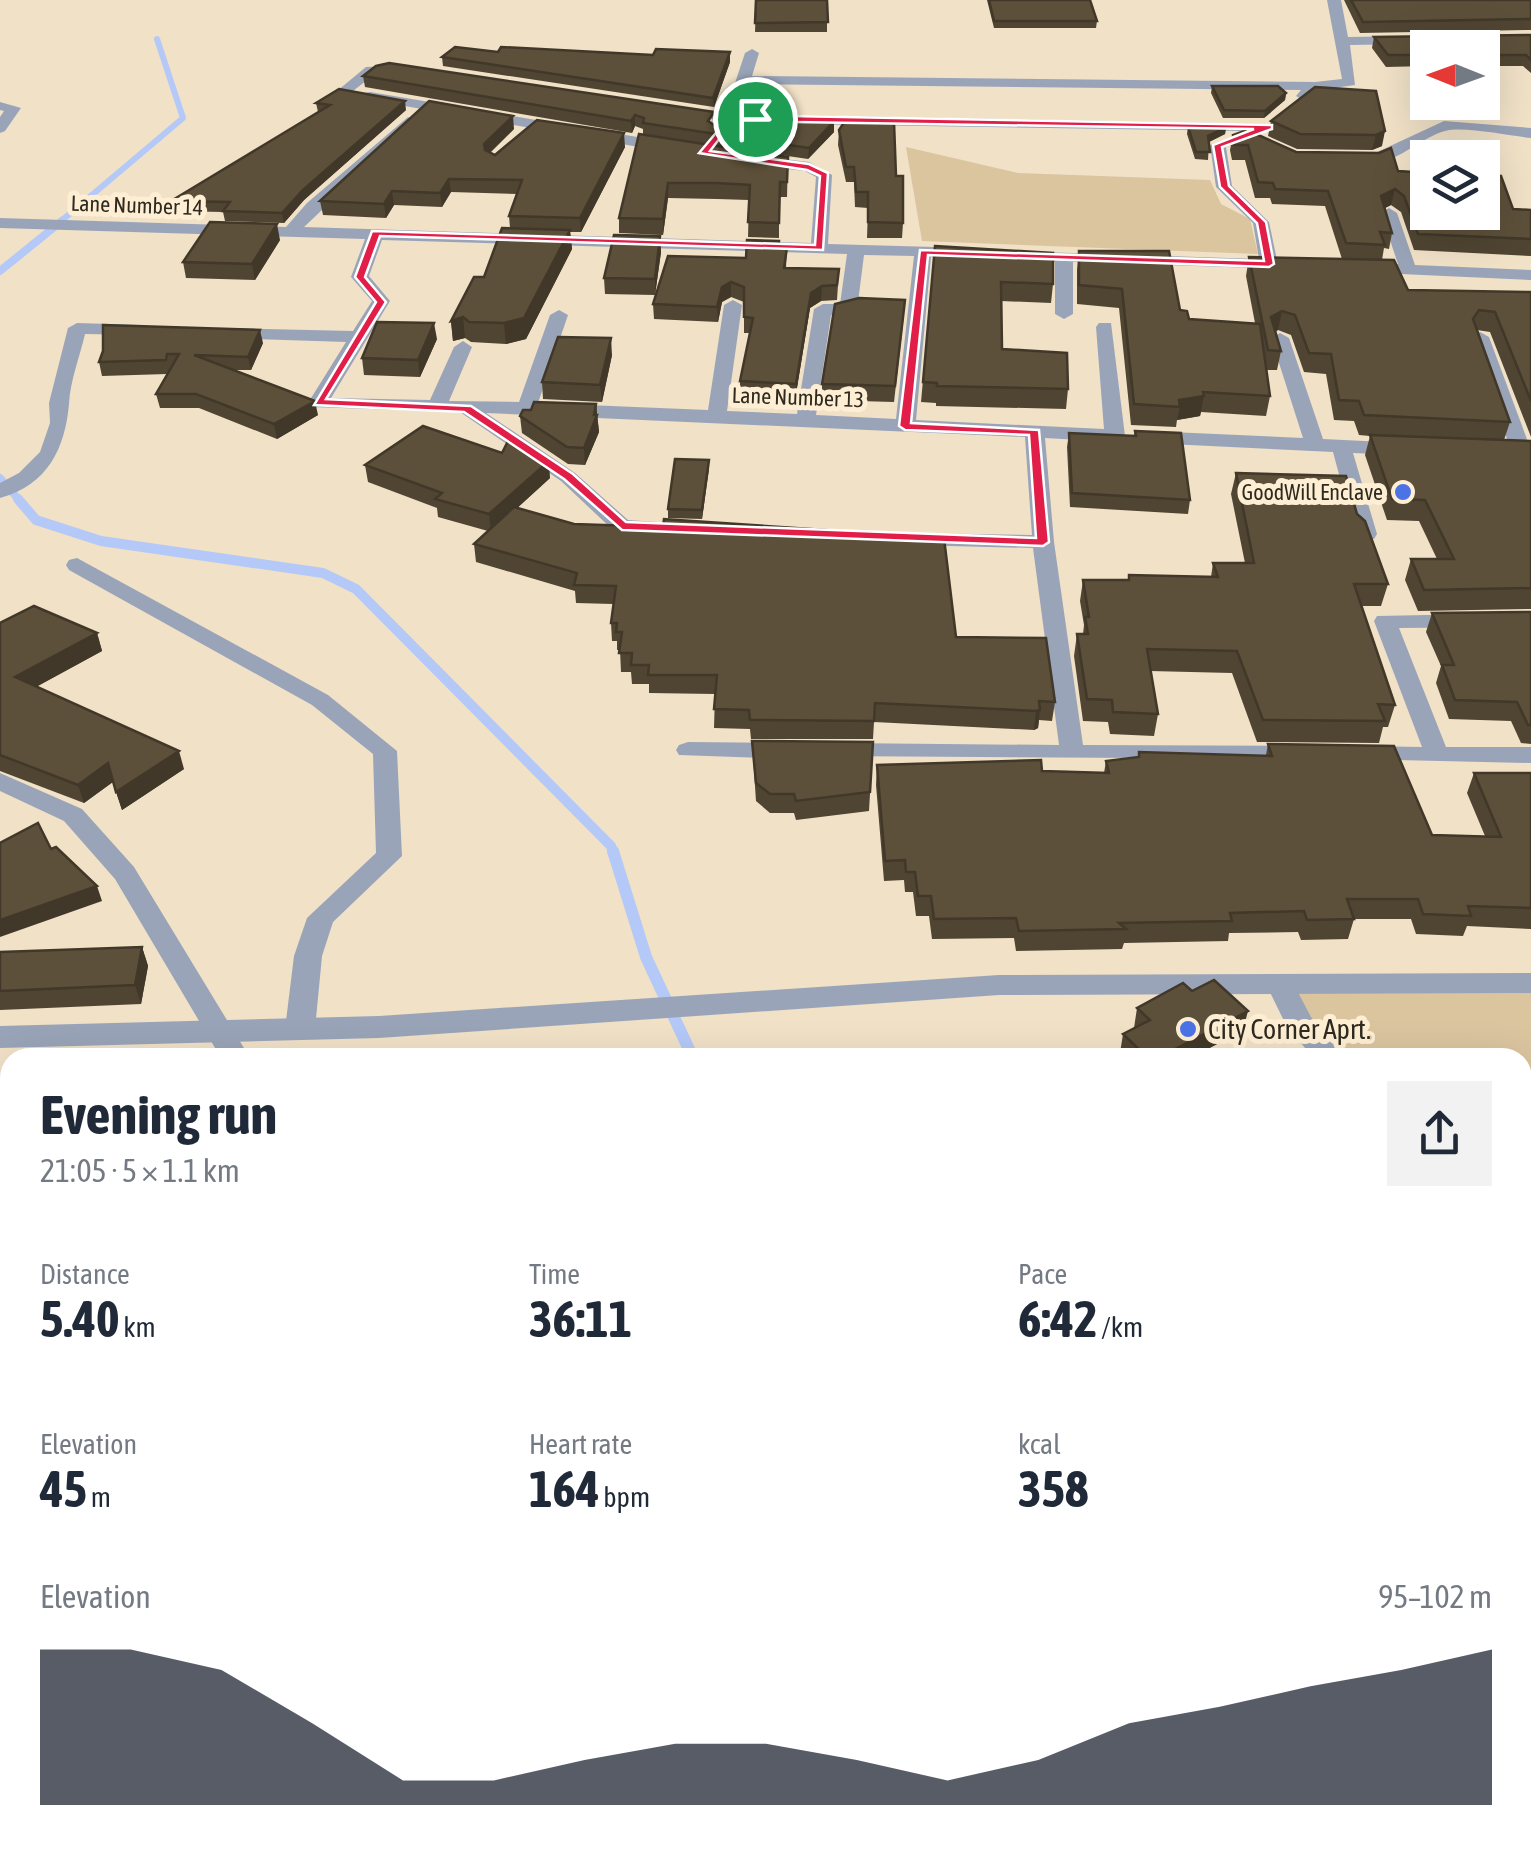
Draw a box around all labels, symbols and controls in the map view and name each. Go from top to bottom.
north arrow [1410,30,1500,120]
map controls [1410,30,1500,230]
pin [713,77,798,162]
icon: arrive [728,92,783,147]
button: layers [1410,140,1500,230]
street label: Lane Number 14 [70,190,204,220]
street label: Lane Number 13 [731,382,865,412]
place label: GoodWill Enclave [1241,479,1383,505]
marker: GoodWill Enclave [1392,481,1414,503]
place label: City Corner Aprt. [1208,1013,1371,1045]
marker: City Corner Aprt. [1177,1018,1199,1040]
button: share [1387,1081,1492,1186]
text: Evening run [40,1083,277,1146]
text: 21:05 · 5 × 1.1 km [40,1152,240,1189]
text: Distance [40,1258,130,1290]
text: Time [529,1258,580,1290]
text: Pace [1018,1258,1067,1290]
text: 5.40 [40,1290,119,1348]
text: 36:11 [529,1290,632,1348]
text: 6:42 [1018,1290,1097,1348]
text: km [119,1311,156,1343]
text: /km [1097,1311,1143,1343]
text: Elevation [40,1428,137,1460]
text: Heart rate [529,1428,632,1460]
text: kcal [1018,1428,1061,1460]
text: 45 [40,1460,87,1518]
text: 164 [529,1460,600,1518]
text: 358 [1018,1460,1089,1518]
text: m [87,1481,111,1513]
text: bpm [600,1481,650,1513]
text: Elevation [40,1578,151,1615]
text: 95–102 m [1378,1578,1492,1615]

